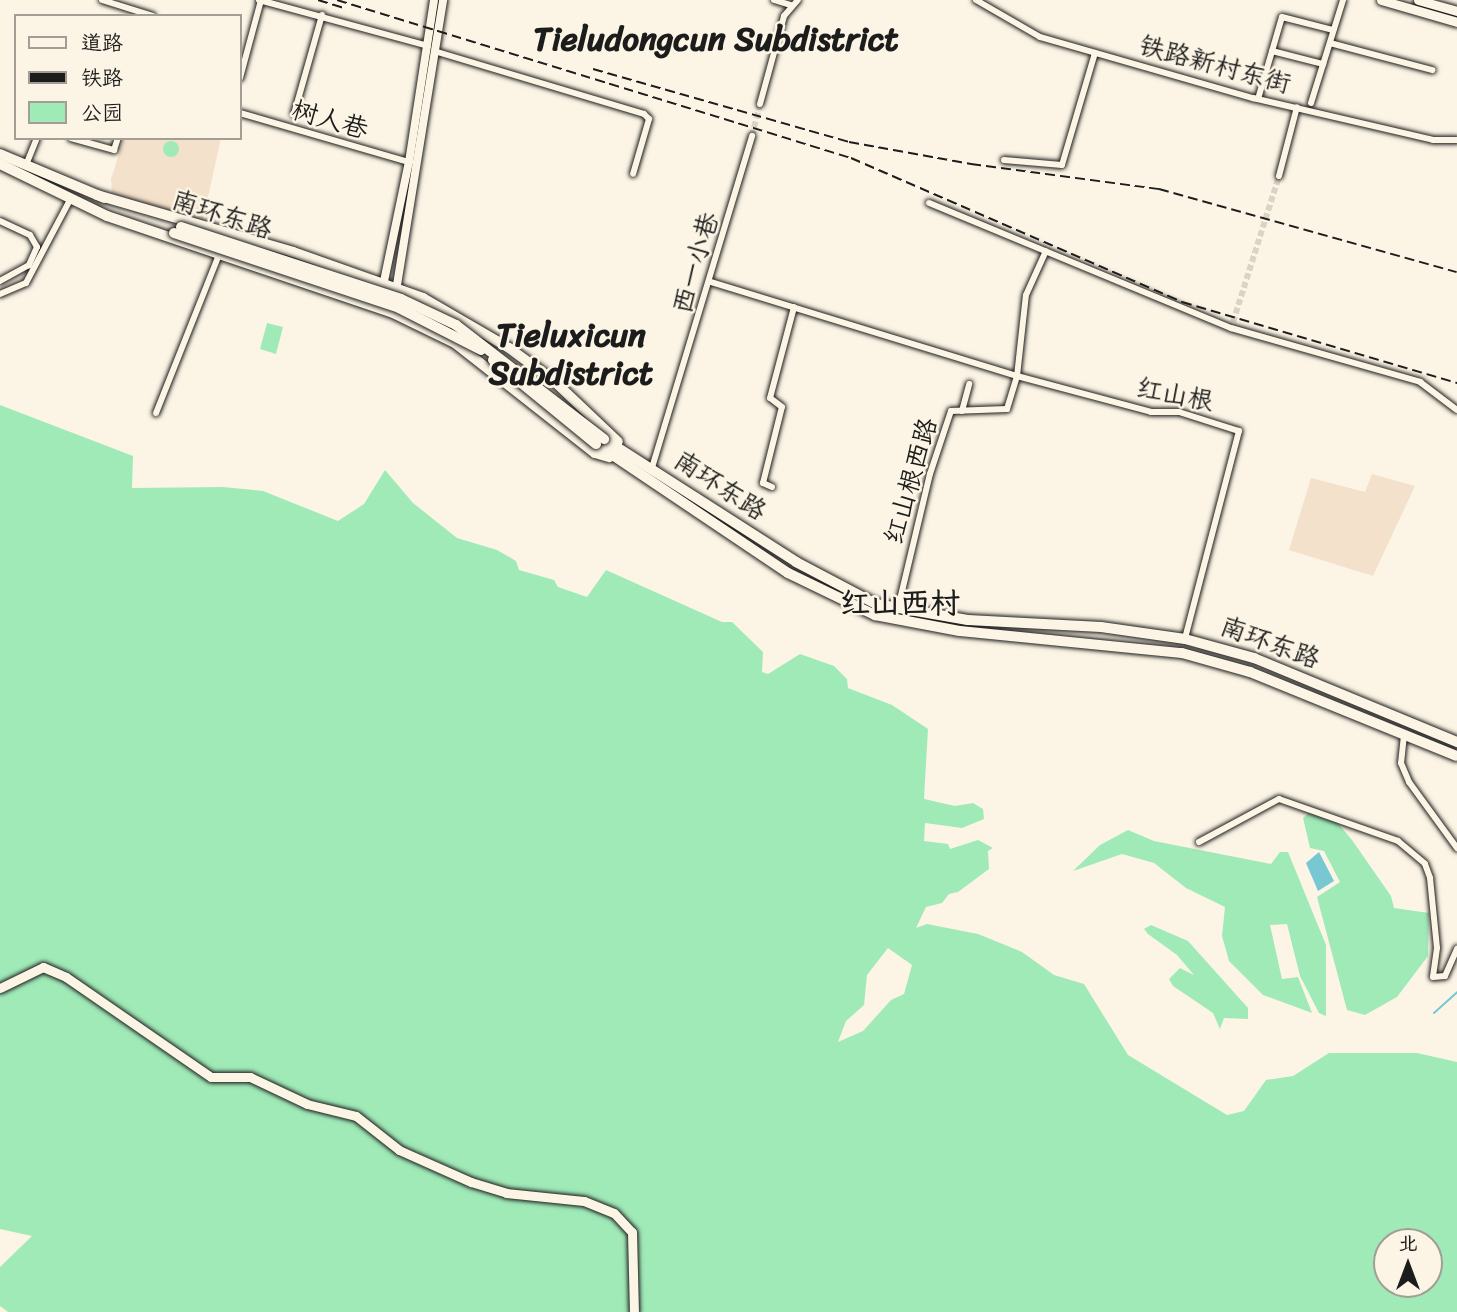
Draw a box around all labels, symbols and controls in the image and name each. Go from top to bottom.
legend [14,14,242,140]
district label: Tieludongcun Subdistrict [533,20,899,60]
text: 道路 [81,24,123,62]
street label: 铁路新村东街 [1136,30,1294,100]
text: 铁路 [81,59,123,97]
text: 公园 [81,94,123,132]
street label: 树人巷 [288,94,372,146]
street label: 南环东路 [168,184,276,246]
street label: 西一小巷 [667,209,725,317]
district label: Tieluxicun Subdistrict [489,316,653,394]
street label: 红山根 [1134,372,1216,418]
street label: 红山根西路 [878,414,944,548]
street label: 南环东路 [668,445,772,527]
district label: 红山西村 [840,585,960,621]
street label: 南环东路 [1216,611,1324,675]
text: 北 [1398,1227,1418,1260]
north arrow [1373,1228,1443,1298]

